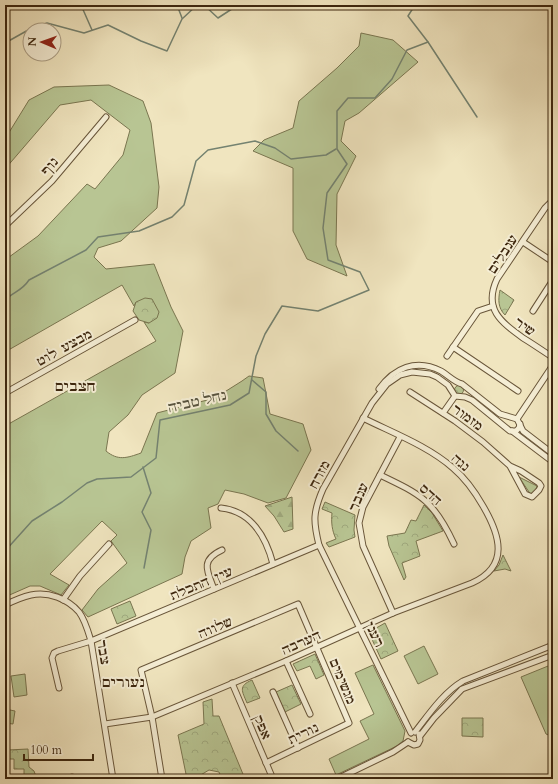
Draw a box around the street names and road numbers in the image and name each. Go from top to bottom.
street label: נוף [37,154,63,180]
street label: ענבלים [484,232,522,278]
street label: שיר [510,313,538,340]
street label: מבצע לוט [33,325,96,371]
street label: מזמור [448,400,487,435]
street label: נגה [447,450,473,476]
street label: מזרח [305,457,335,492]
street label: ענבר [345,480,373,515]
street label: הדס [415,480,446,510]
street label: עין התכלת [167,563,235,605]
street label: שלווה [196,613,235,643]
street label: רענן [360,618,388,650]
street label: הערבה [279,626,324,660]
street label: צבר [92,638,114,666]
street label: מגשימים [324,656,360,707]
street label: אפק [249,712,275,742]
street label: נורית [285,719,322,749]

